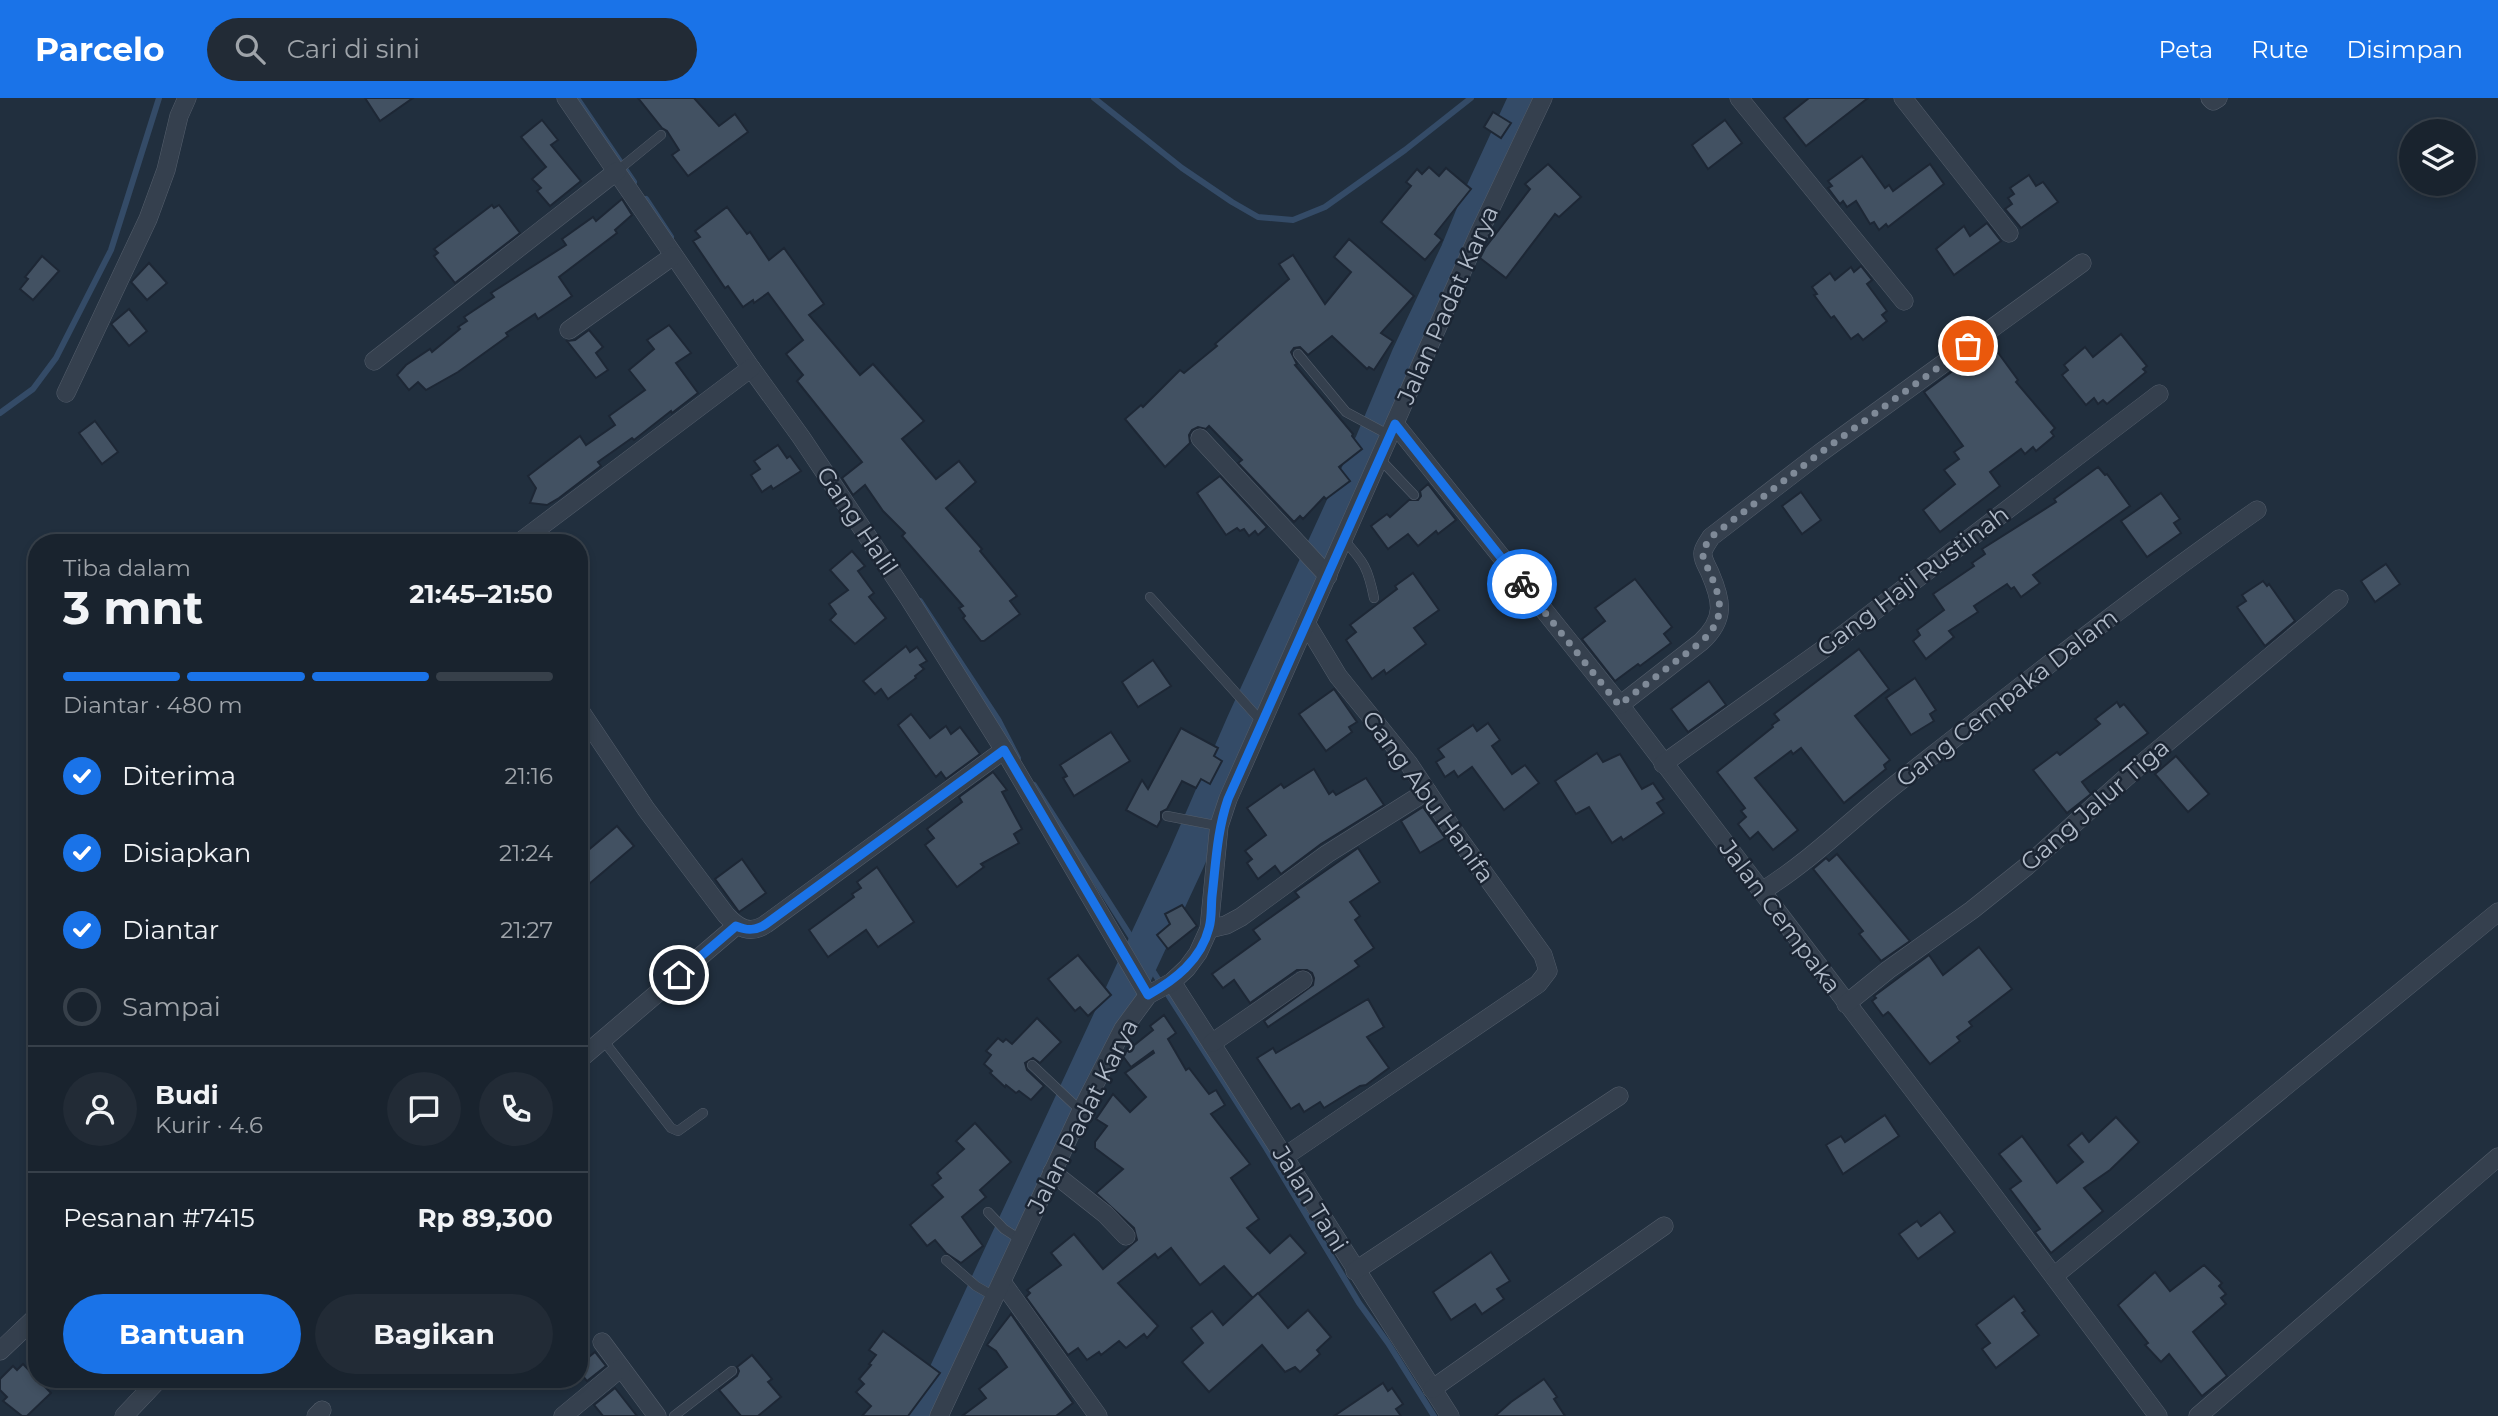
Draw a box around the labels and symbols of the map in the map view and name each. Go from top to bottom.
street label: Jalan Padat Karya [1390,201,1504,409]
pin [1938,316,1998,376]
street label: Gang Halil [811,461,904,581]
street label: Gang Haji Rustinah [1811,499,2014,662]
courier [1487,549,1557,619]
street label: Gang Cempaka Dalam [1890,602,2123,793]
street label: Gang Abu Hanifa [1356,705,1501,889]
street label: Gang Jalur Tiga [2015,732,2175,877]
street label: Jalan Cempaka [1713,834,1847,999]
pin [649,945,709,1005]
street label: Jalan Padat Karya [1021,1014,1144,1219]
street label: Jalan Tani [1266,1140,1354,1257]

